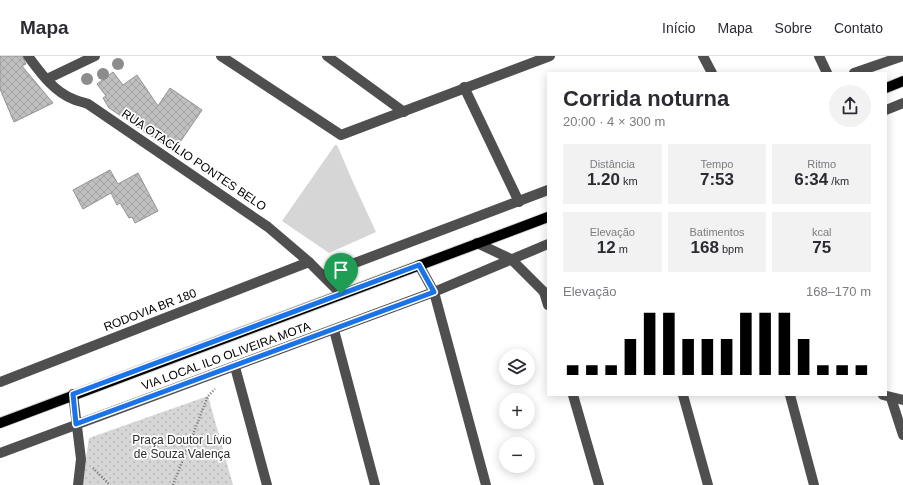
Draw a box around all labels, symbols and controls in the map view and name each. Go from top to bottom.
text: Mapa [20,17,69,38]
text: Início [662,20,696,36]
text: Mapa [718,20,753,36]
text: Sobre [775,20,812,36]
text: Contato [834,20,883,36]
button: share [829,85,871,127]
text: Corrida noturna [563,86,729,111]
street label: RUA OTACÍLIO PONTES BELO [119,106,269,214]
text: 20:00 · 4 × 300 m [563,114,665,129]
text: Distância [590,158,635,170]
text: Tempo [700,158,734,170]
text: Ritmo [807,158,836,170]
text: 1.20 [587,170,620,189]
text: 7:53 [700,170,734,189]
text: 6:34 [794,170,828,189]
text: km [620,175,638,187]
text: /km [828,175,849,187]
text: Elevação [590,226,635,238]
text: Batimentos [689,226,745,238]
text: kcal [812,226,831,238]
text: 12 [597,238,616,257]
text: 168 [691,238,719,257]
text: 75 [812,238,831,257]
text: m [616,243,628,255]
text: bpm [719,243,743,255]
pin [324,253,358,294]
icon: arrive [330,259,352,281]
text: Elevação [563,284,616,299]
text: 168–170 m [806,284,871,299]
street label: RODOVIA BR 180 [102,286,199,334]
street label: VIA LOCAL ILO OLIVEIRA MOTA [140,319,312,393]
map controls [499,349,535,473]
button: layers [499,349,535,385]
button: + [499,393,535,429]
park label: Praça Doutor Lívio de Souza Valença [132,433,232,461]
button: − [499,437,535,473]

